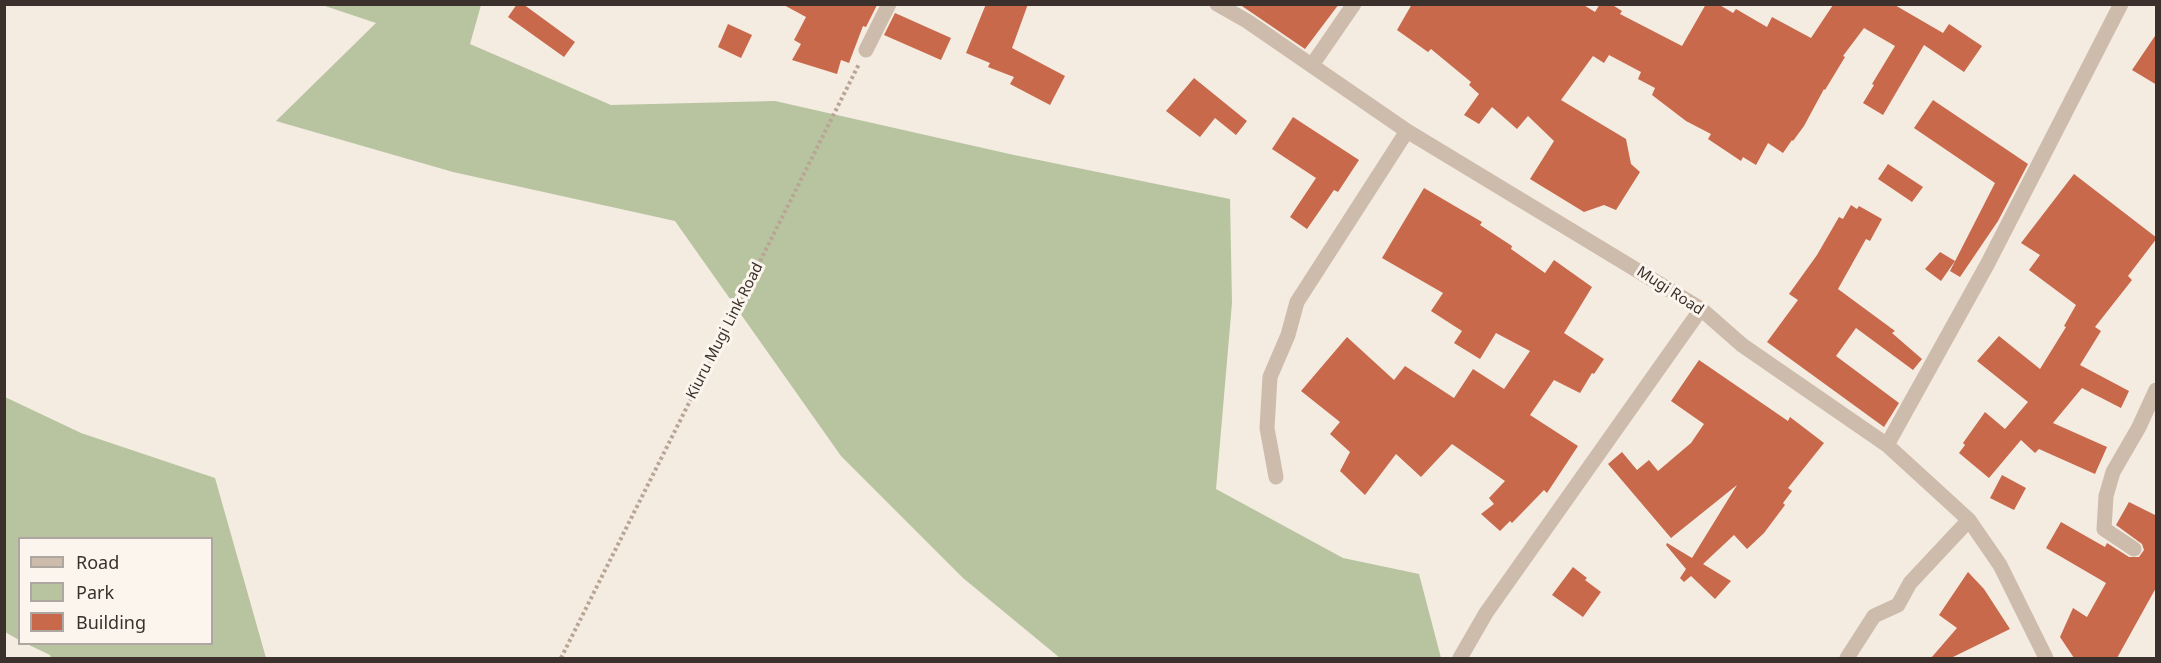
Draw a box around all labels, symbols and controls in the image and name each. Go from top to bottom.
street label: Kiuru Mugi Link Road [683,260,767,402]
street label: Mugi Road [1633,263,1707,319]
legend [18,537,213,645]
text: Road [76,550,119,574]
text: Park [76,580,114,604]
text: Building [76,610,146,634]

